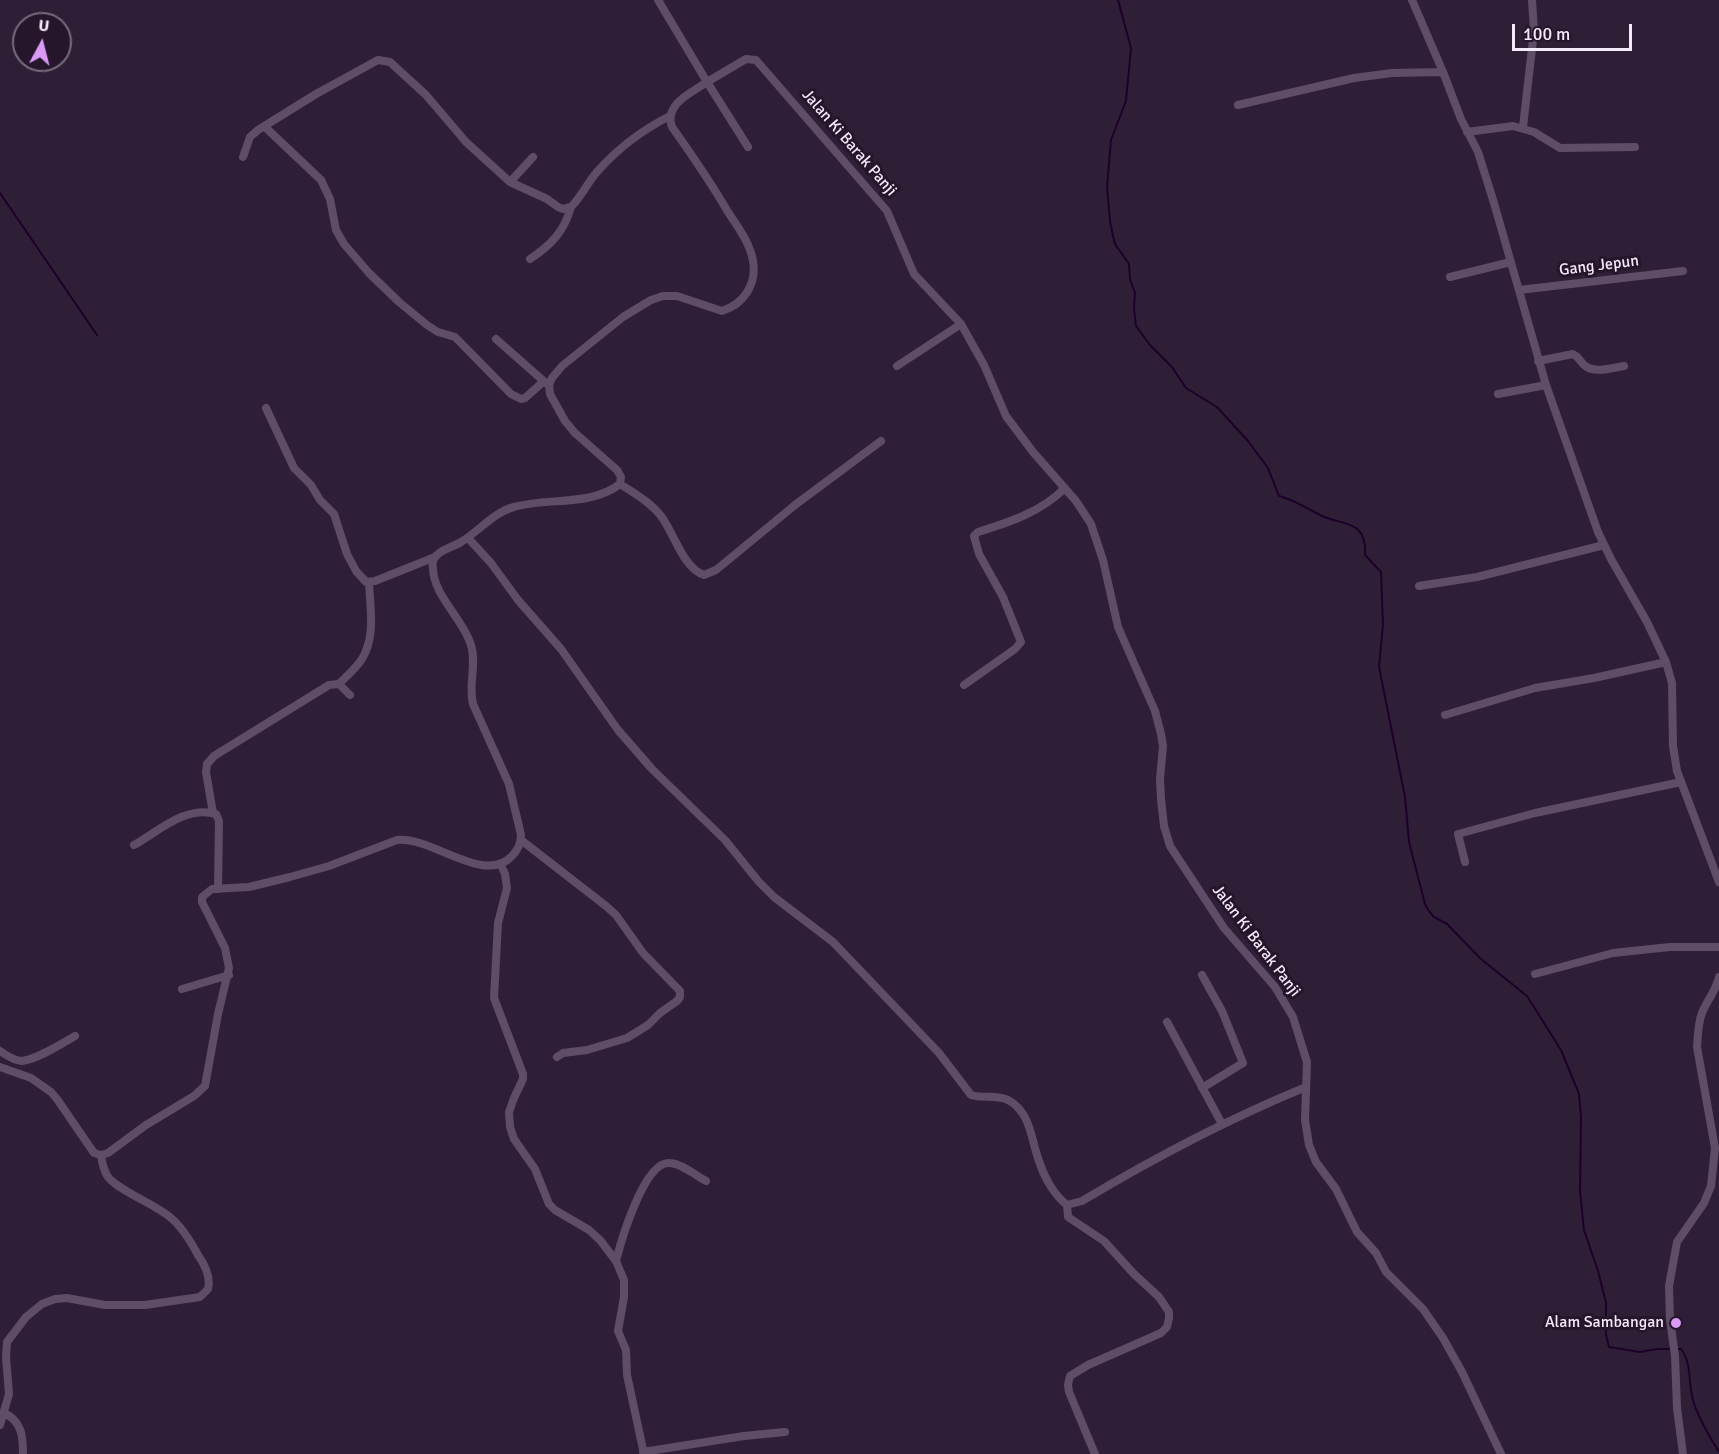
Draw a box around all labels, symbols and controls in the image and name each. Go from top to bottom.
north arrow [12,12,72,72]
scale bar [1515,12,1635,50]
text: U [37,16,51,37]
text: 100 m [1523,23,1570,45]
street label: Jalan Ki Barak Panji [798,86,900,200]
street label: Gang Jepun [1558,252,1640,280]
street label: Jalan Ki Barak Panji [1208,881,1304,1001]
place label: Alam Sambangan [1545,1313,1664,1333]
marker: Alam Sambangan [1669,1316,1683,1330]

